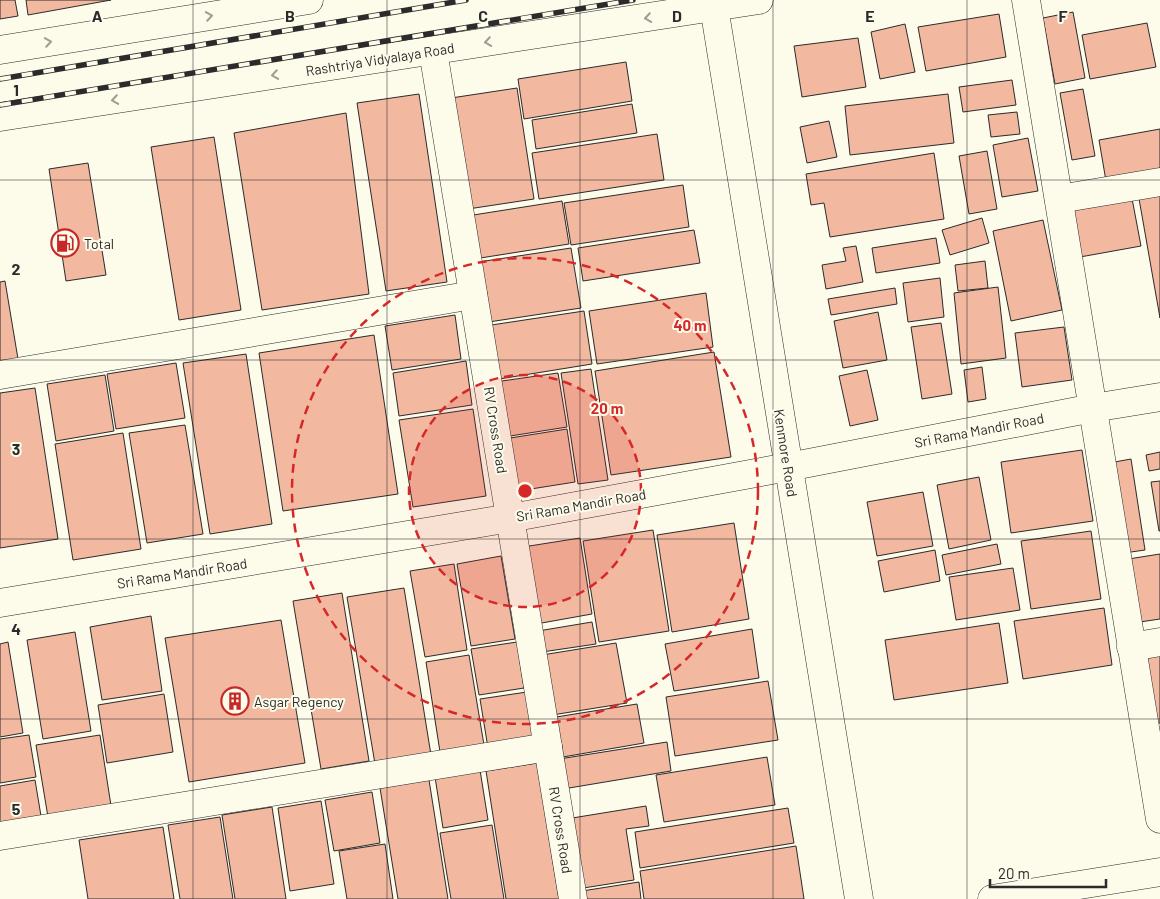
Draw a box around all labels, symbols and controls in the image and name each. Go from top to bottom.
text: A [92,6,103,25]
text: B [285,6,295,25]
text: C [478,6,488,25]
text: D [672,6,682,25]
text: E [865,6,875,25]
text: F [1059,6,1068,25]
one-way arrow [204,12,213,22]
one-way arrow [644,12,653,22]
one-way arrow [483,37,492,47]
one-way arrow [44,38,52,48]
street label: Rashtriya Vidyalaya Road [304,39,456,79]
one-way arrow [271,69,279,80]
text: 1 [13,80,19,99]
one-way arrow [110,94,119,104]
fuel station icon: Total [50,228,80,258]
place label: Total [84,235,114,252]
text: 2 [12,259,21,278]
text: 40 m [673,316,707,334]
street label: RV Cross Road [481,385,511,475]
text: 20 m [591,399,623,417]
street label: Kenmore Road [771,408,801,498]
street label: Sri Rama Mandir Road [913,409,1045,451]
text: 3 [12,439,20,458]
centre of rings [516,482,534,500]
street label: Sri Rama Mandir Road [515,485,647,525]
street label: Sri Rama Mandir Road [116,554,248,592]
text: 4 [11,619,21,638]
building icon: Asgar Regency [220,686,250,716]
place label: Asgar Regency [254,693,344,710]
street label: RV Cross Road [546,785,576,875]
text: 5 [12,799,21,818]
scale bar [990,856,1106,888]
text: 20 m [998,864,1030,882]

